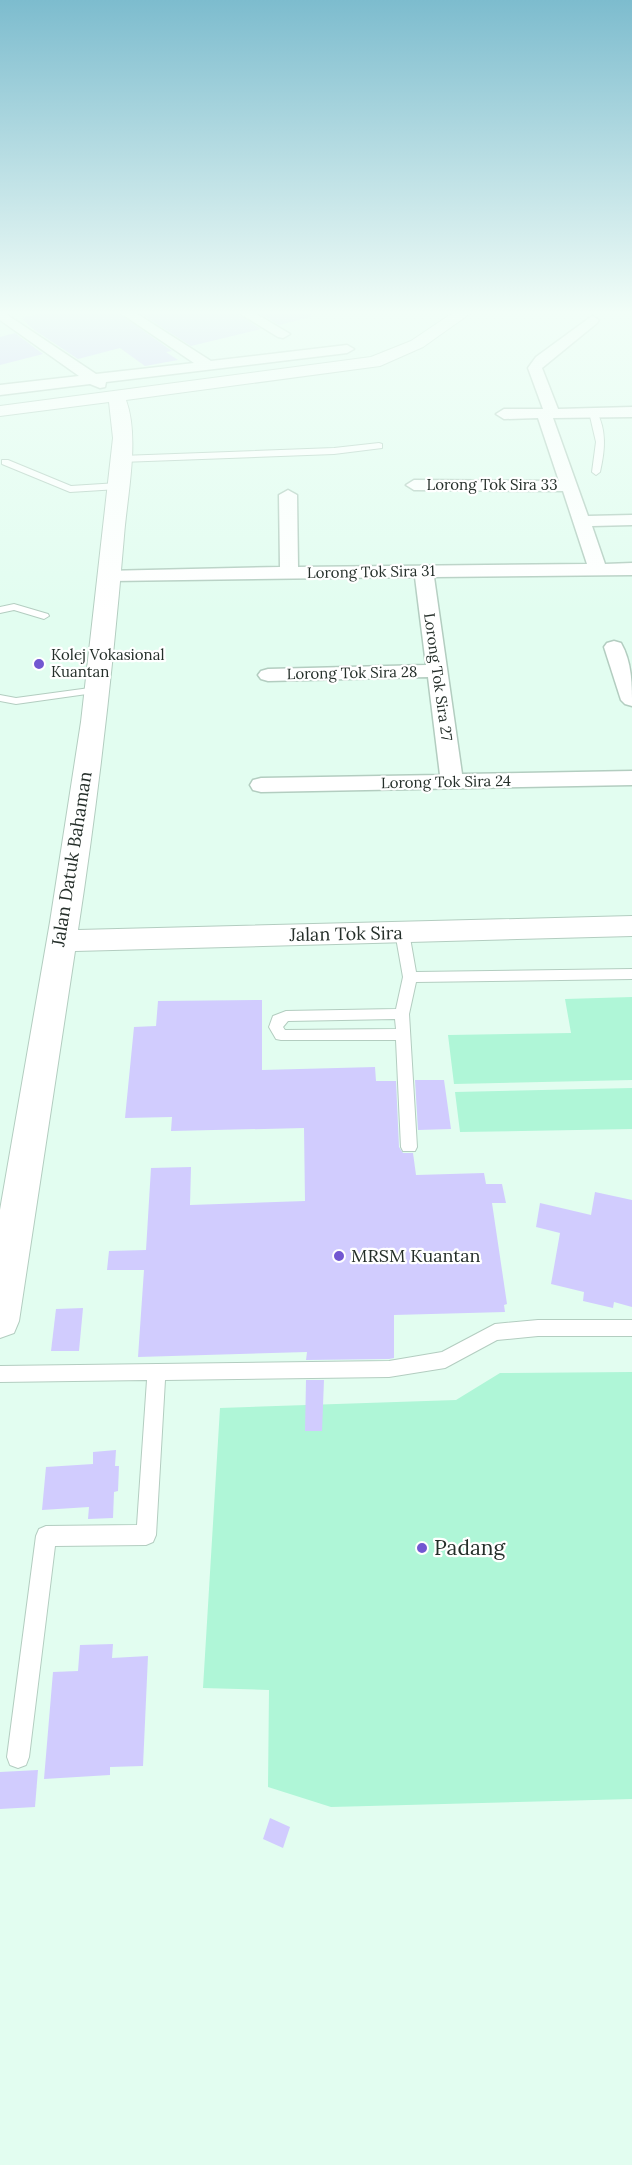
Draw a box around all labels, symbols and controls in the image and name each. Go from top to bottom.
street label: Lorong Tok Sira 33 [426,475,558,494]
street label: Lorong Tok Sira 31 [307,561,435,582]
street label: Lorong Tok Sira 27 [420,612,457,742]
place label: Kolej Vokasional Kuantan [51,645,165,681]
marker: Kolej Vokasional Kuantan [32,657,46,671]
street label: Lorong Tok Sira 28 [286,662,418,683]
street label: Jalan Datuk Bahaman [46,770,97,949]
street label: Lorong Tok Sira 24 [381,771,511,792]
street label: Jalan Tok Sira [288,921,403,946]
place label: MRSM Kuantan [351,1244,480,1267]
marker: MRSM Kuantan [332,1249,346,1263]
place label: Padang [434,1534,506,1561]
marker: Padang [415,1541,429,1555]

